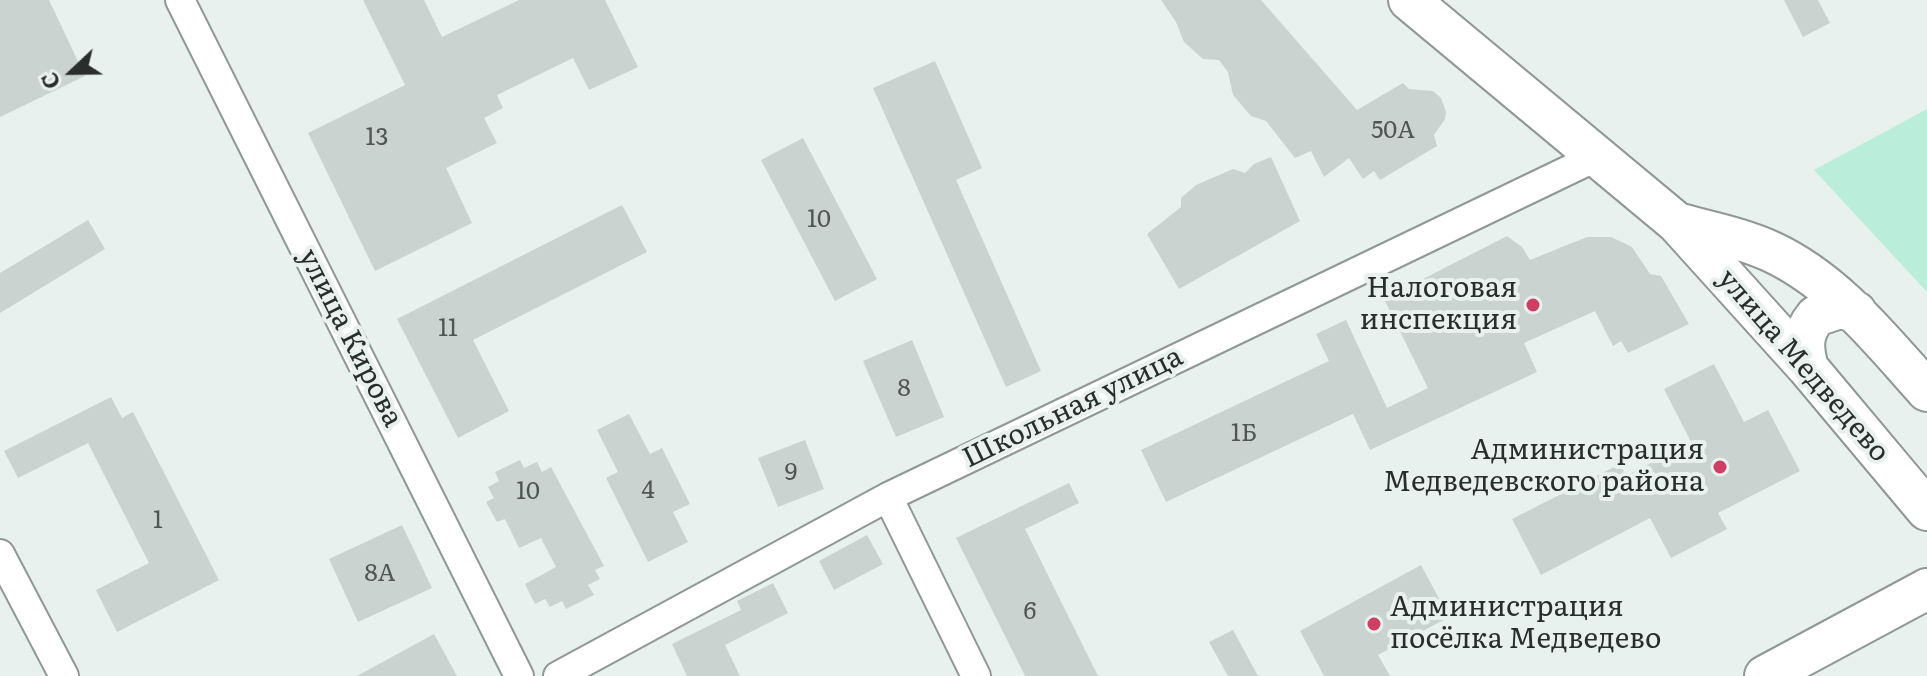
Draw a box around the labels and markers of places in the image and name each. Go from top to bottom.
place label: Налоговая инспекция [1360,272,1517,338]
marker: Налоговая инспекция [1524,296,1542,314]
place label: Администрация Медведевского района [1383,434,1704,500]
marker: Администрация Медведевского района [1711,458,1729,476]
place label: Администрация посёлка Медведево [1390,591,1661,657]
marker: Администрация посёлка Медведево [1365,615,1383,633]

